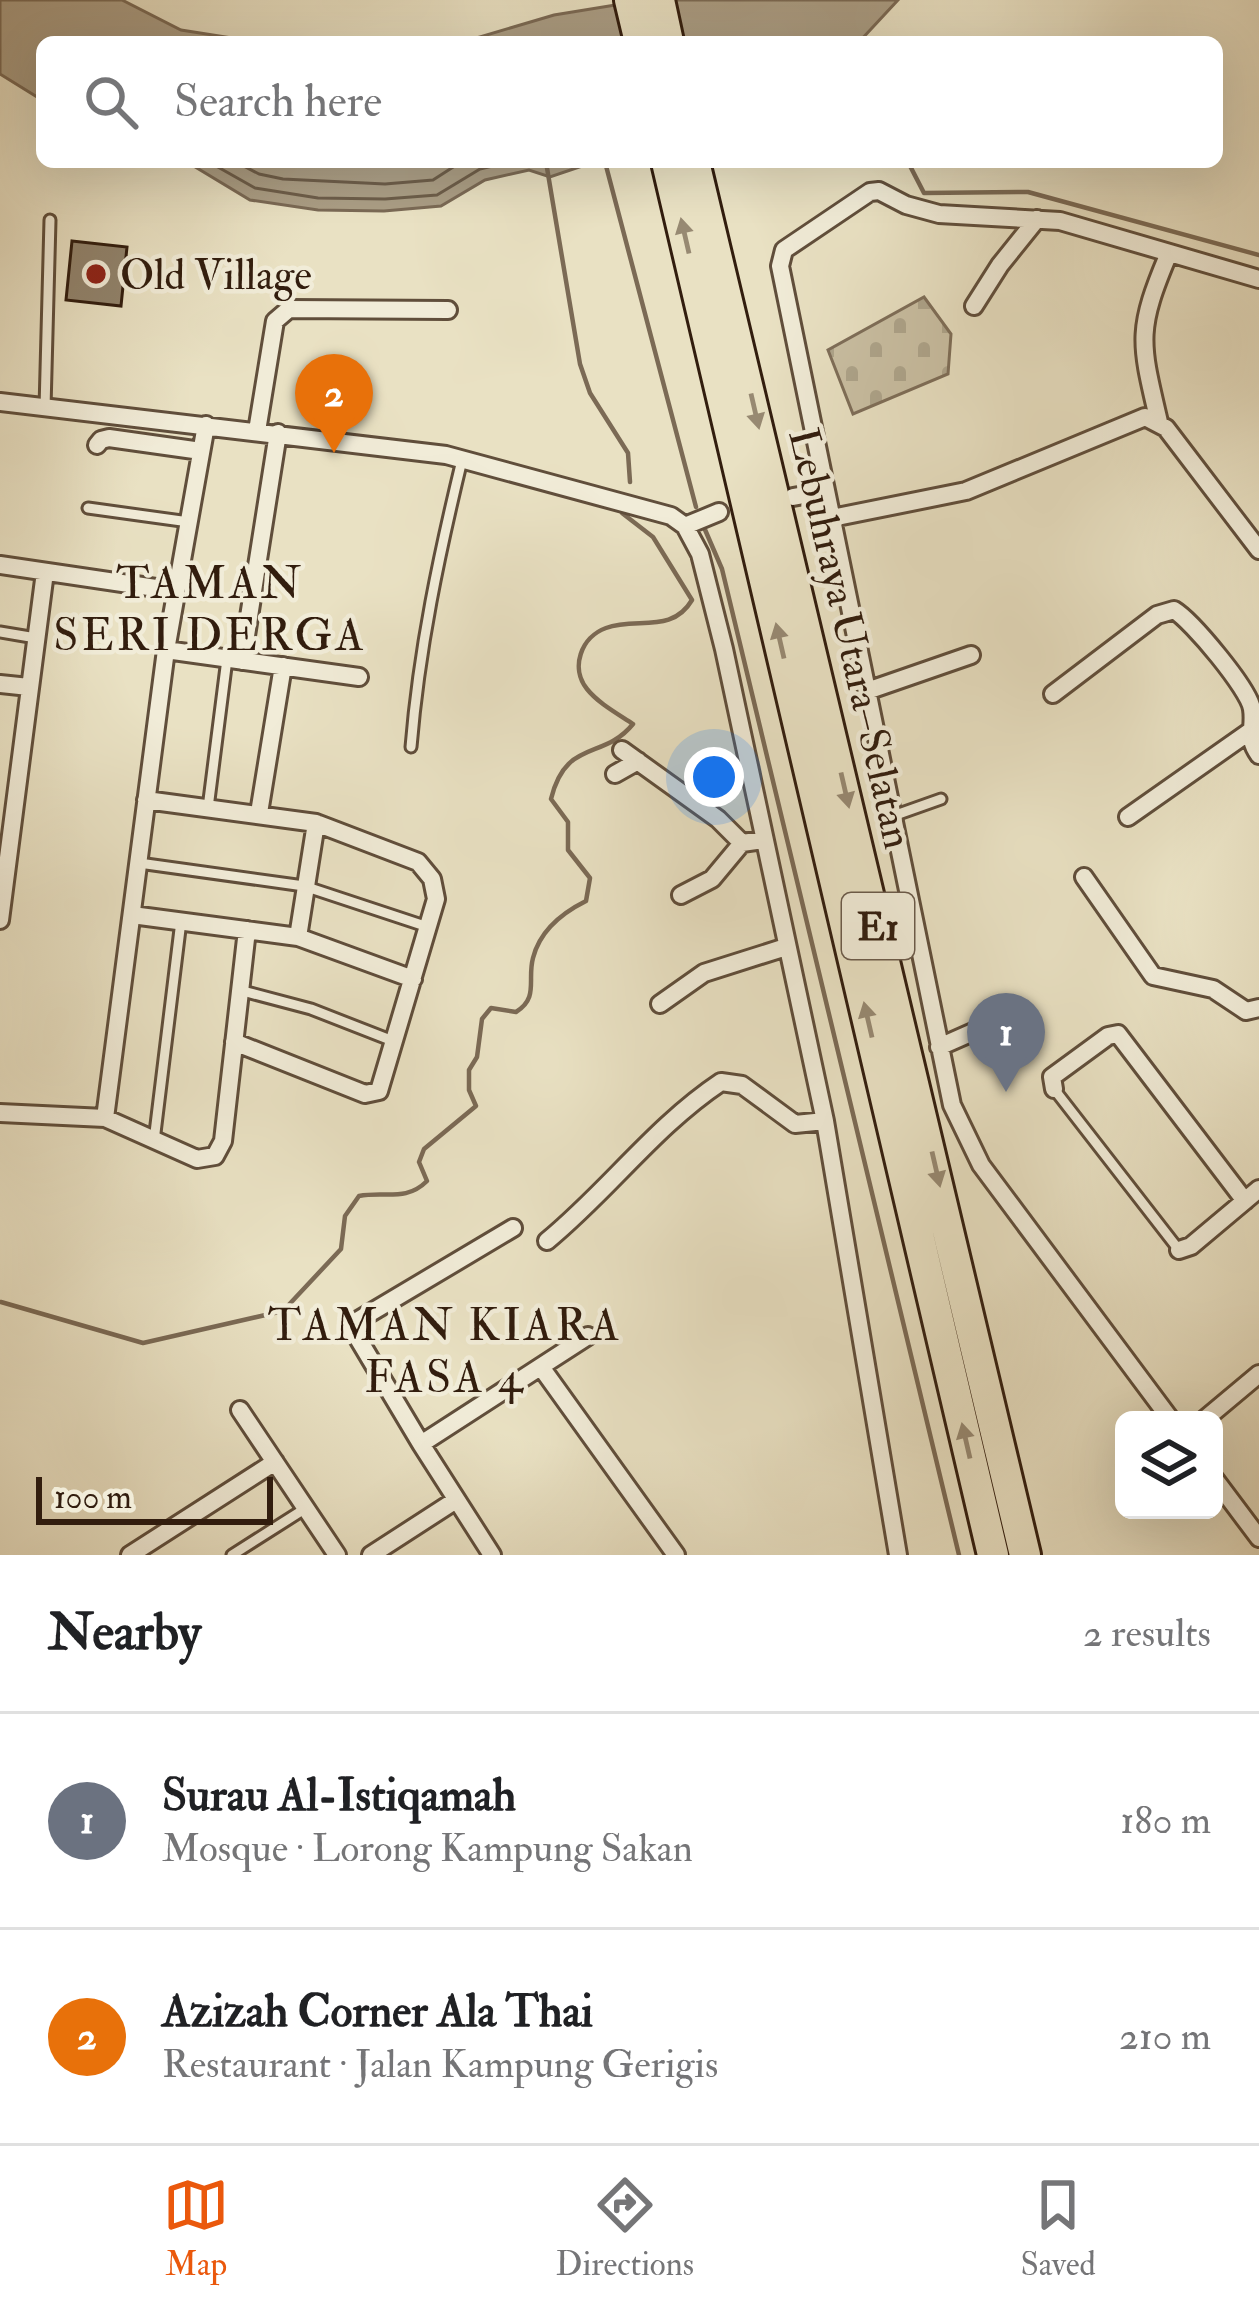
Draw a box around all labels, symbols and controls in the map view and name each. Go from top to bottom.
search box [36,36,1223,168]
icon: search [78,69,144,135]
text: Search here [174,74,382,130]
one-way arrow [674,217,693,255]
place label: Old Village [120,250,312,302]
marker: Old Village [83,261,109,287]
pin: 2 [295,354,373,453]
one-way arrow [746,392,765,429]
street label: Lebuhraya Utara–Selatan [776,423,924,854]
district label: TAMAN SERI DERGA [53,556,367,664]
one-way arrow [769,621,788,659]
your location [684,747,744,807]
one-way arrow [836,772,855,809]
road number: E1 [842,893,914,959]
pin: 1 [967,993,1045,1092]
one-way arrow [858,1001,877,1039]
one-way arrow [927,1151,946,1189]
district label: TAMAN KIARA FASA 4 [268,1298,622,1406]
map controls [1115,1411,1223,1519]
button: layers [1115,1411,1223,1519]
one-way arrow [956,1422,975,1460]
scale bar [36,1471,273,1524]
text: 100 m [54,1477,132,1518]
text: Nearby [48,1601,201,1665]
text: 2 results [1083,1609,1211,1658]
text: Surau Al-Istiqamah [162,1768,516,1824]
text: 1 [80,1796,94,1845]
text: 180 m [1120,1796,1211,1845]
text: Mosque · Lorong Kampung Sakan [162,1824,693,1873]
text: Azizah Corner Ala Thai [162,1984,593,2040]
text: 2 [77,2012,97,2061]
text: 210 m [1119,2012,1211,2061]
text: Restaurant · Jalan Kampung Gerigis [162,2040,718,2089]
tab: Map [163,2172,229,2285]
tab: Directions [556,2172,694,2285]
tab: Saved [1020,2172,1096,2285]

